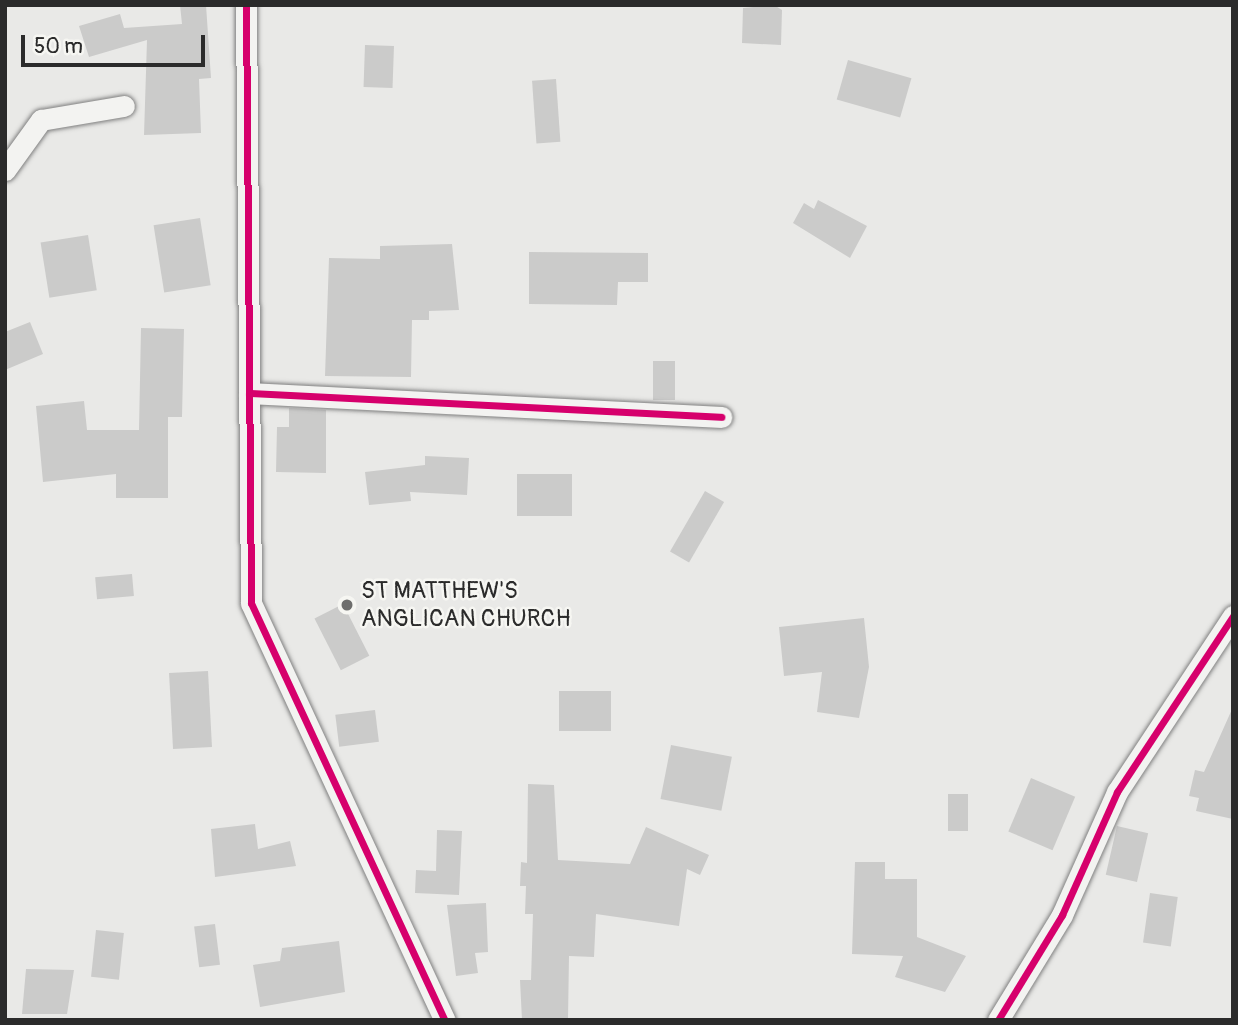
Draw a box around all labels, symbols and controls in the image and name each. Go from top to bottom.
scale bar [24,21,208,65]
text: 50 m [34,33,83,60]
place label: ST MATTHEW'S ANGLICAN CHURCH [361,577,571,633]
marker: ST MATTHEW'S ANGLICAN CHURCH [339,597,355,613]

